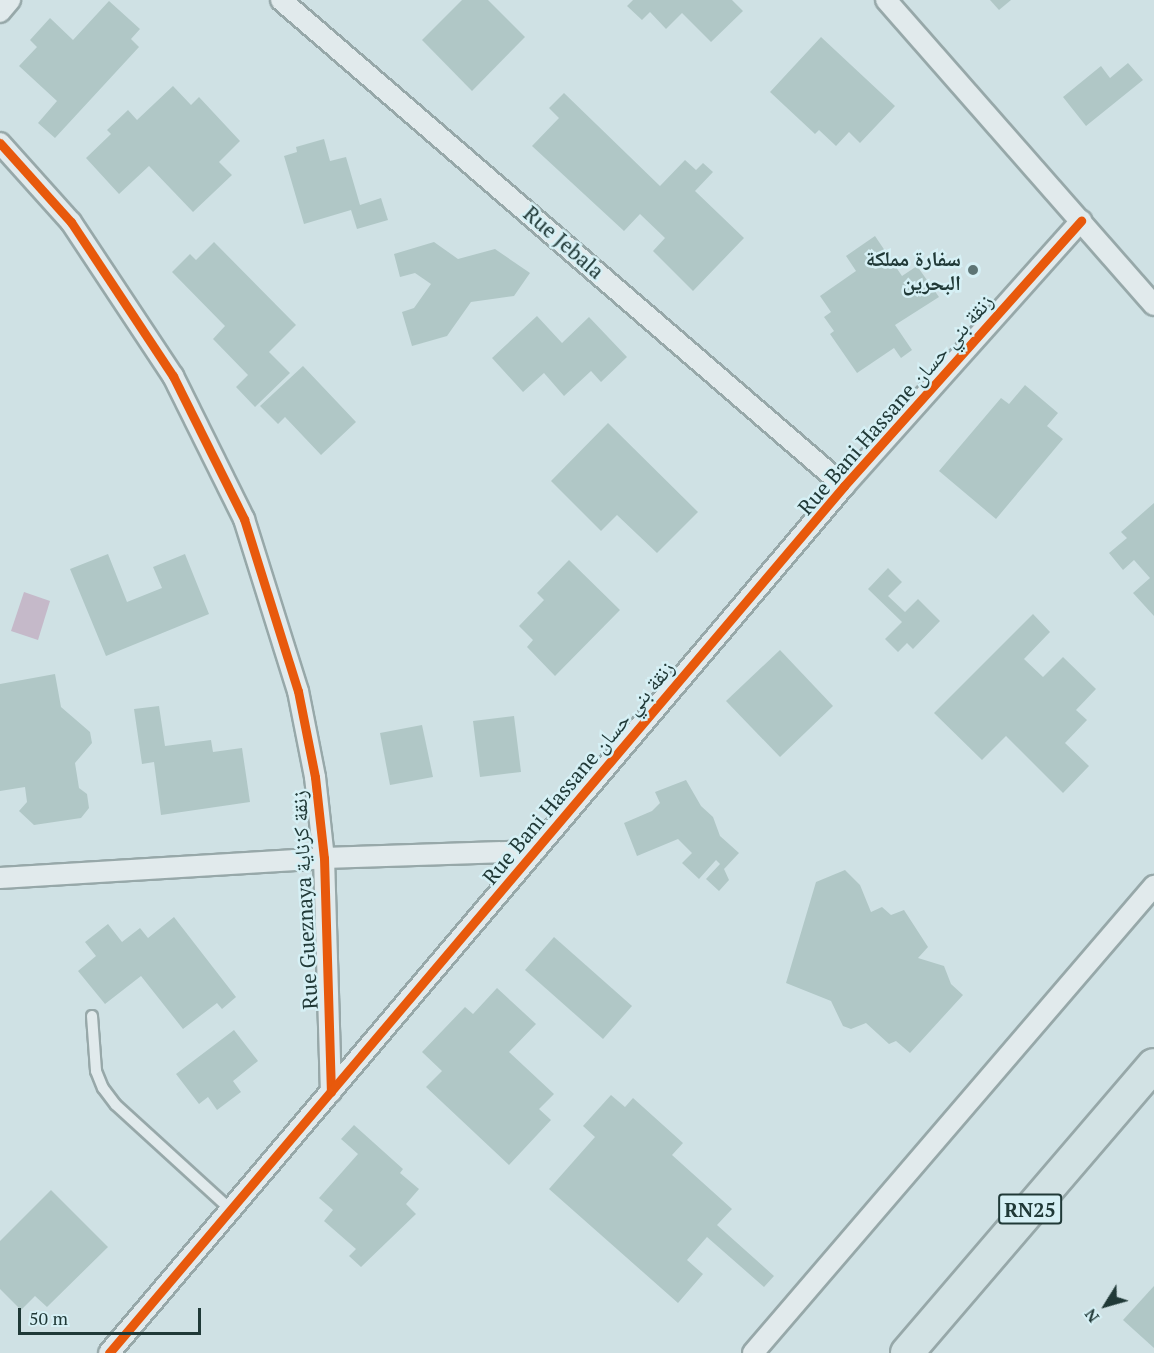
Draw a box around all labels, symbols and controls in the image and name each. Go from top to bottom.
street label: Rue Jebala [519,200,609,284]
place label: سفارة مملكة البحرين [866,245,961,295]
marker: سفارة مملكة البحرين [966,263,980,277]
street label: Rue Bani Hassane زنقة بني حسان [792,288,998,520]
street label: Rue Bani Hassane زنقة بني حسان [477,655,679,889]
street label: Rue Gueznaya زنقة كزناية [286,790,322,1010]
road number: RN25 [997,1192,1063,1226]
north arrow [1076,1275,1136,1335]
scale bar [21,1296,204,1334]
text: N [1079,1304,1104,1327]
text: 50 m [29,1306,68,1330]

